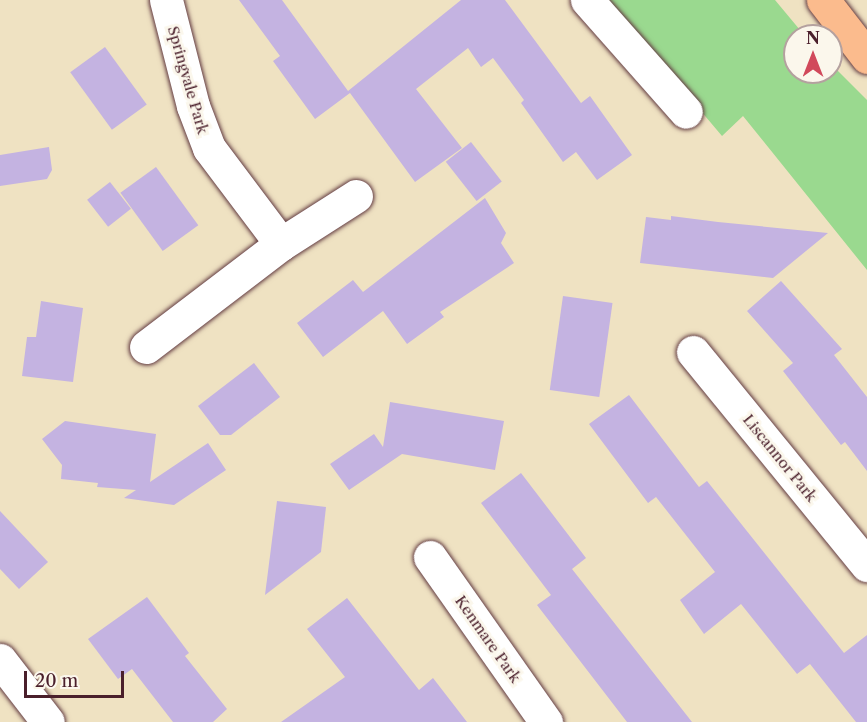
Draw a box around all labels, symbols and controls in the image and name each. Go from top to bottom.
street label: Springvale Park [164,24,212,136]
north arrow [783,24,843,84]
text: N [806,28,820,48]
street label: Liscannor Park [739,411,821,505]
street label: Kenmare Park [451,592,525,686]
scale bar [27,659,128,697]
text: 20 m [35,670,78,692]

